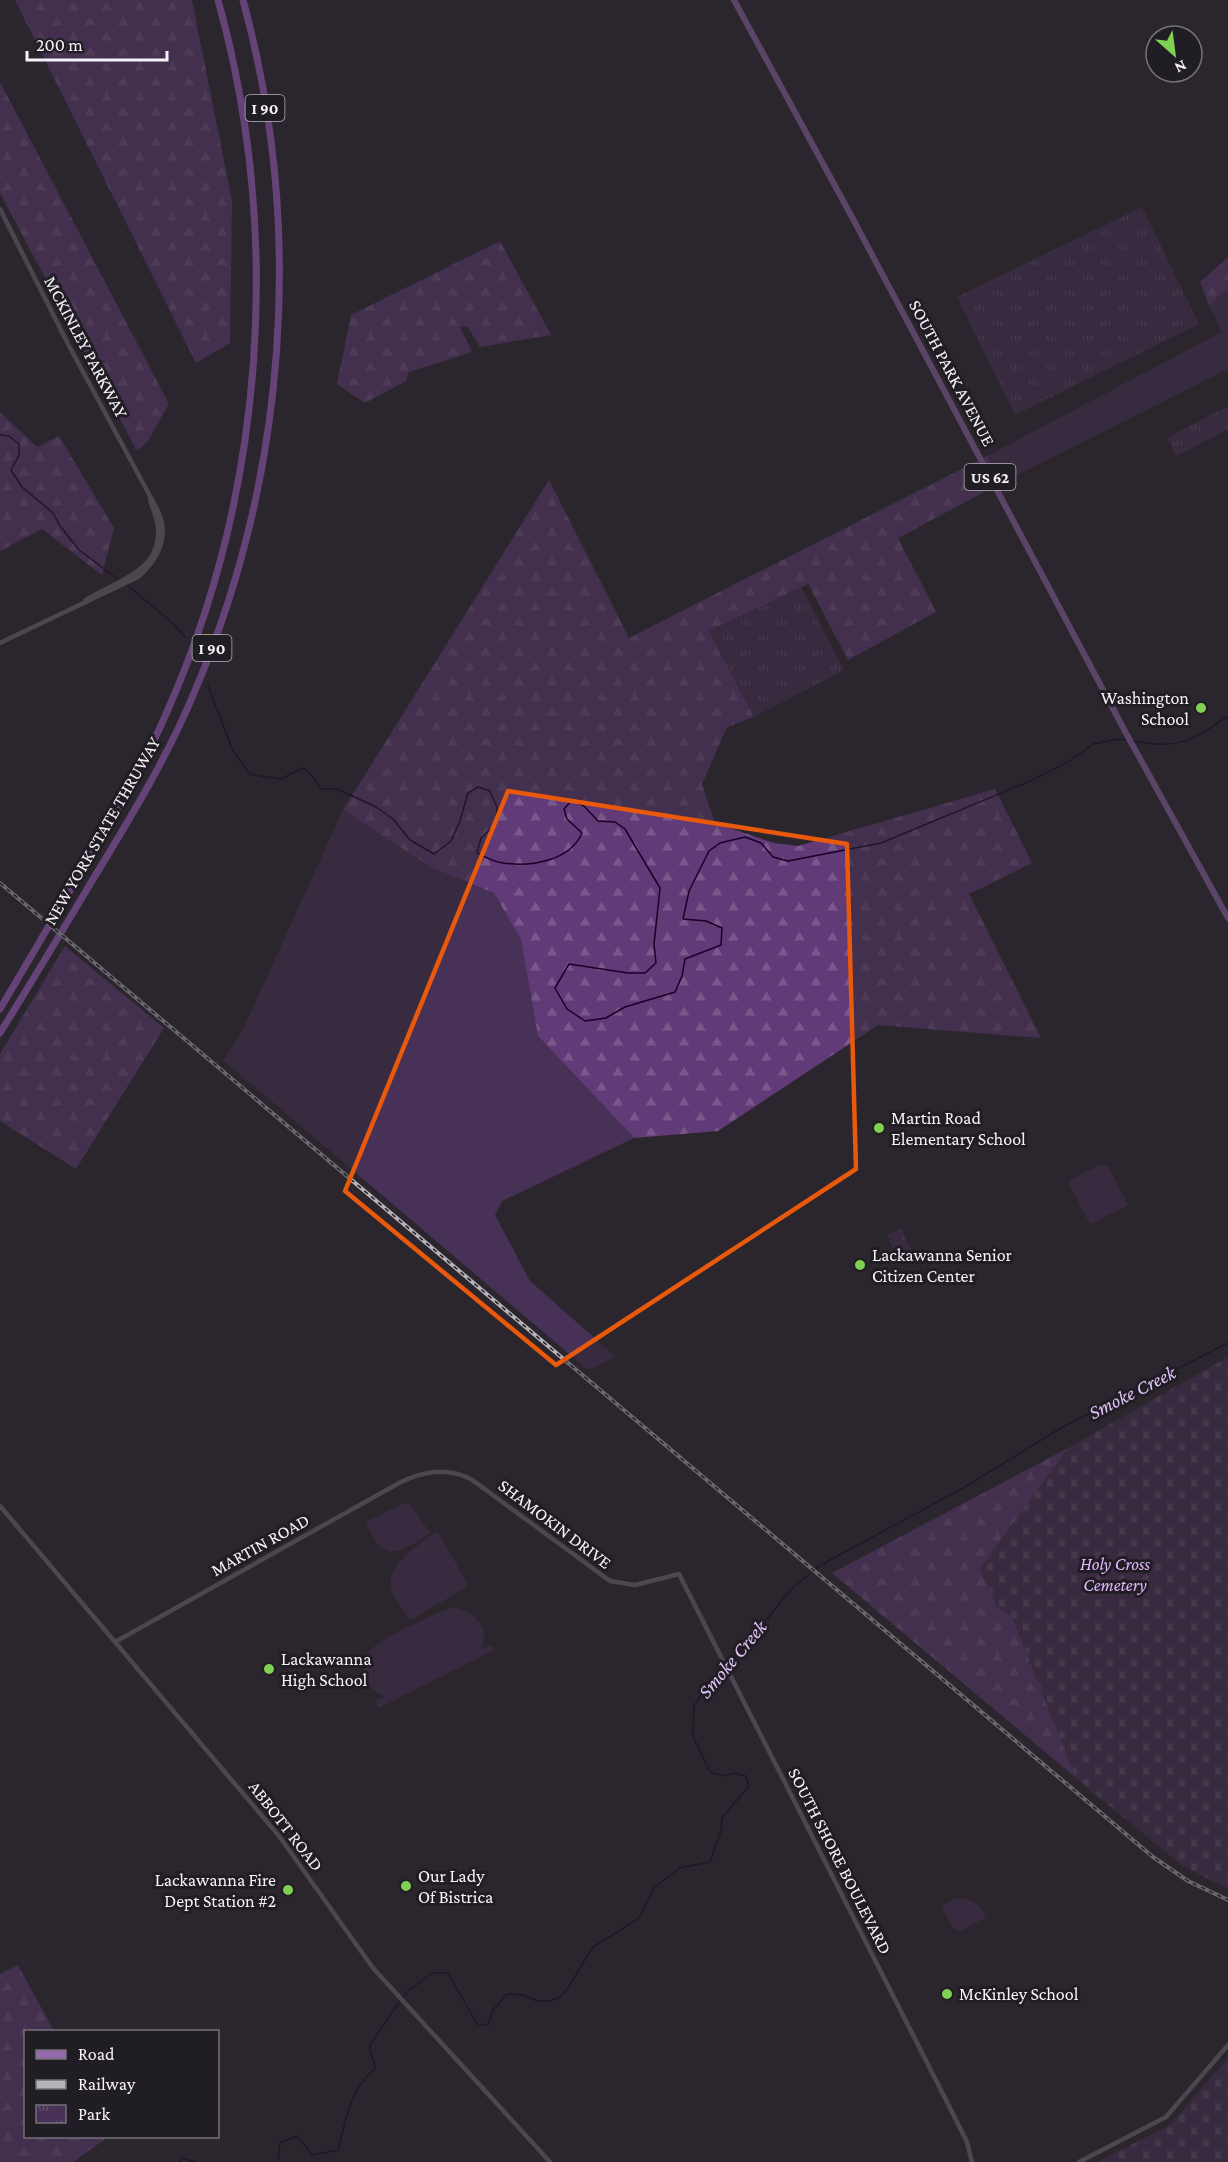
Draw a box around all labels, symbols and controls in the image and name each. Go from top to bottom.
scale bar [27,24,166,62]
north arrow [1144,24,1204,84]
text: 200 m [36,35,83,55]
text: N [1172,57,1190,77]
road number: I 90 [246,95,284,121]
street label: MCKINLEY PARKWAY [40,273,132,422]
street label: SOUTH PARK AVENUE [905,296,999,450]
road number: US 62 [964,464,1016,490]
road number: I 90 [192,635,232,661]
place label: Washington School [1101,688,1189,729]
marker: Washington School [1194,701,1208,715]
street label: NEW YORK STATE THRUWAY [40,733,164,929]
place label: Martin Road Elementary School [891,1108,1026,1149]
marker: Martin Road Elementary School [872,1121,886,1135]
place label: Lackawanna Senior Citizen Center [872,1245,1013,1286]
marker: Lackawanna Senior Citizen Center [853,1258,867,1272]
water label: Smoke Creek [1085,1360,1180,1423]
street label: SHAMOKIN DRIVE [495,1475,615,1573]
street label: MARTIN ROAD [207,1510,313,1580]
park label: Holy Cross Cemetery [1080,1554,1150,1595]
water label: Smoke Creek [693,1615,772,1702]
place label: Lackawanna High School [281,1649,372,1690]
marker: Lackawanna High School [262,1662,276,1676]
street label: SOUTH SHORE BOULEVARD [784,1765,896,1957]
street label: ABBOTT ROAD [245,1777,327,1875]
place label: Our Lady Of Bistrica [418,1866,493,1907]
place label: Lackawanna Fire Dept Station #2 [155,1870,276,1911]
marker: Our Lady Of Bistrica [399,1879,413,1893]
marker: Lackawanna Fire Dept Station #2 [281,1883,295,1897]
place label: McKinley School [959,1984,1079,2004]
marker: McKinley School [940,1987,954,2001]
legend [24,2030,219,2138]
text: Road [78,2044,115,2064]
text: Railway [78,2074,136,2094]
text: Park [78,2104,110,2124]

